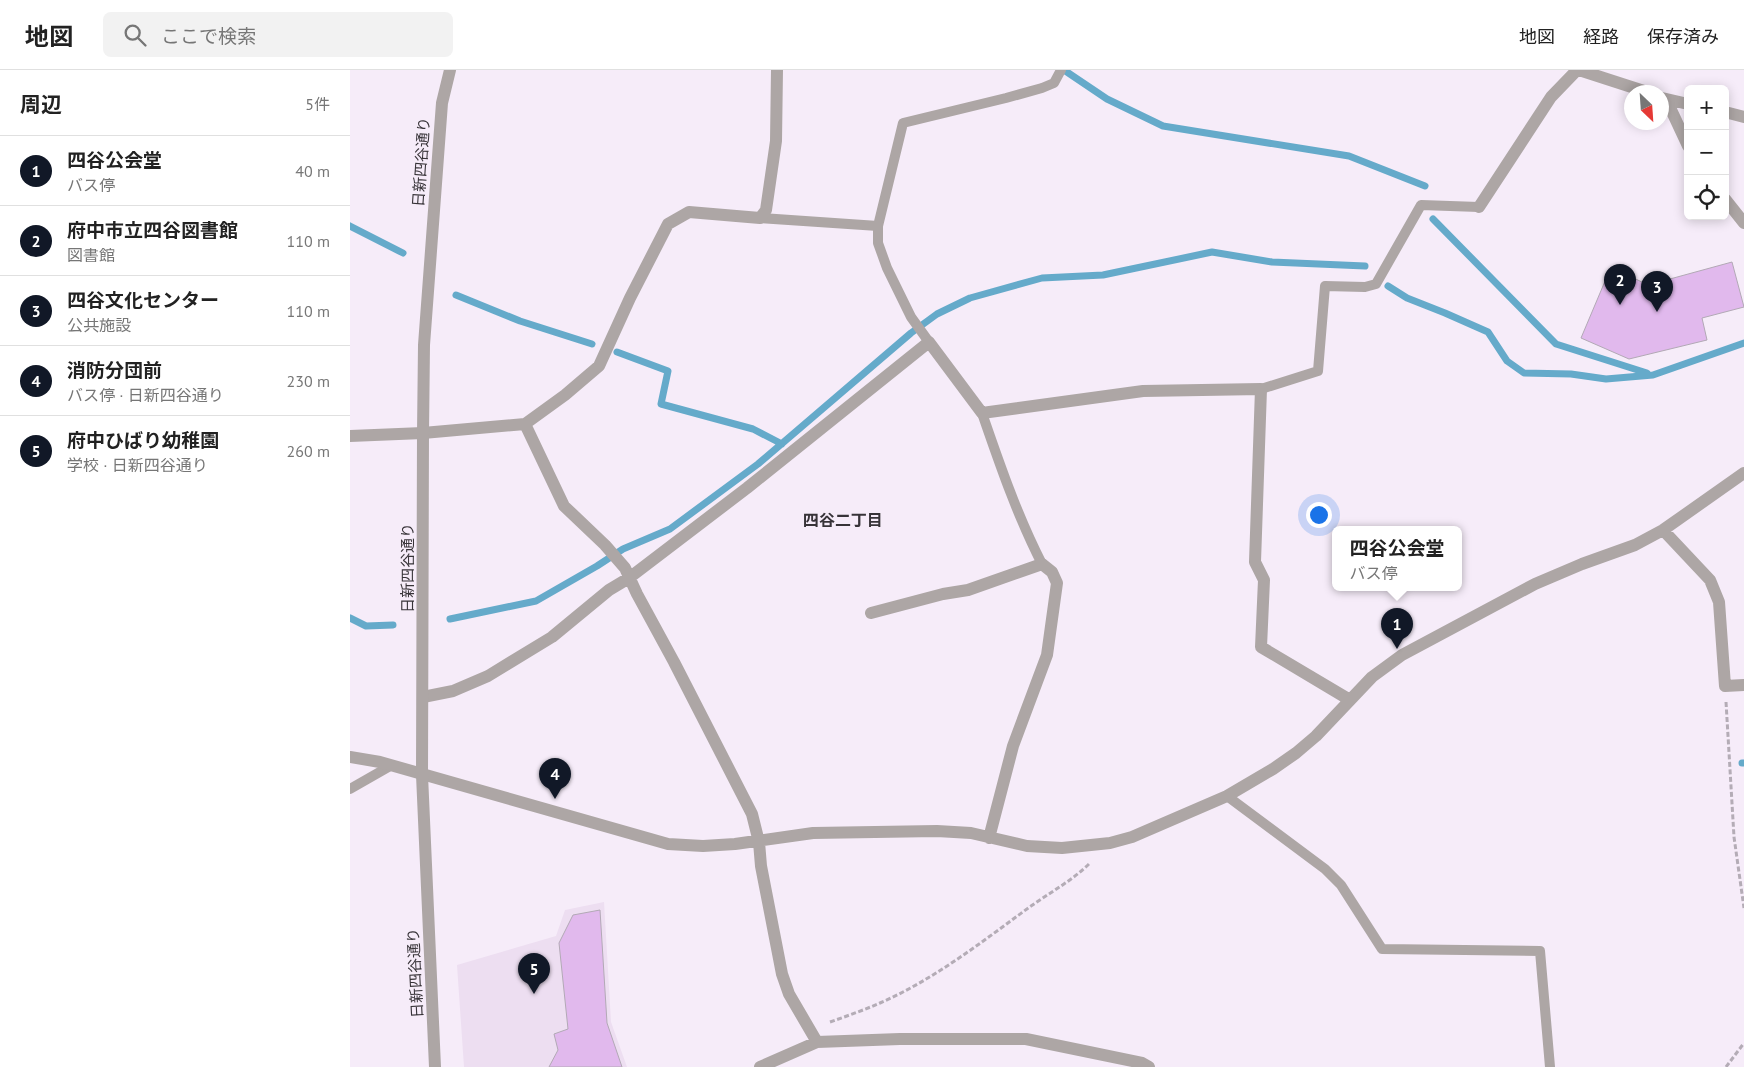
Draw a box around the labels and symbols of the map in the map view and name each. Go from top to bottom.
north arrow [1624,85,1669,130]
street label: 日新四谷通り [408,116,434,208]
pin: 2 [1604,264,1636,305]
pin: 3 [1641,271,1673,312]
your location [1306,502,1332,528]
district label: 四谷二丁目 [803,510,883,530]
street label: 日新四谷通り [398,523,417,613]
pin: 1 [1381,608,1413,649]
pin: 4 [539,758,571,799]
street label: 日新四谷通り [403,928,427,1018]
pin: 5 [518,953,550,994]

